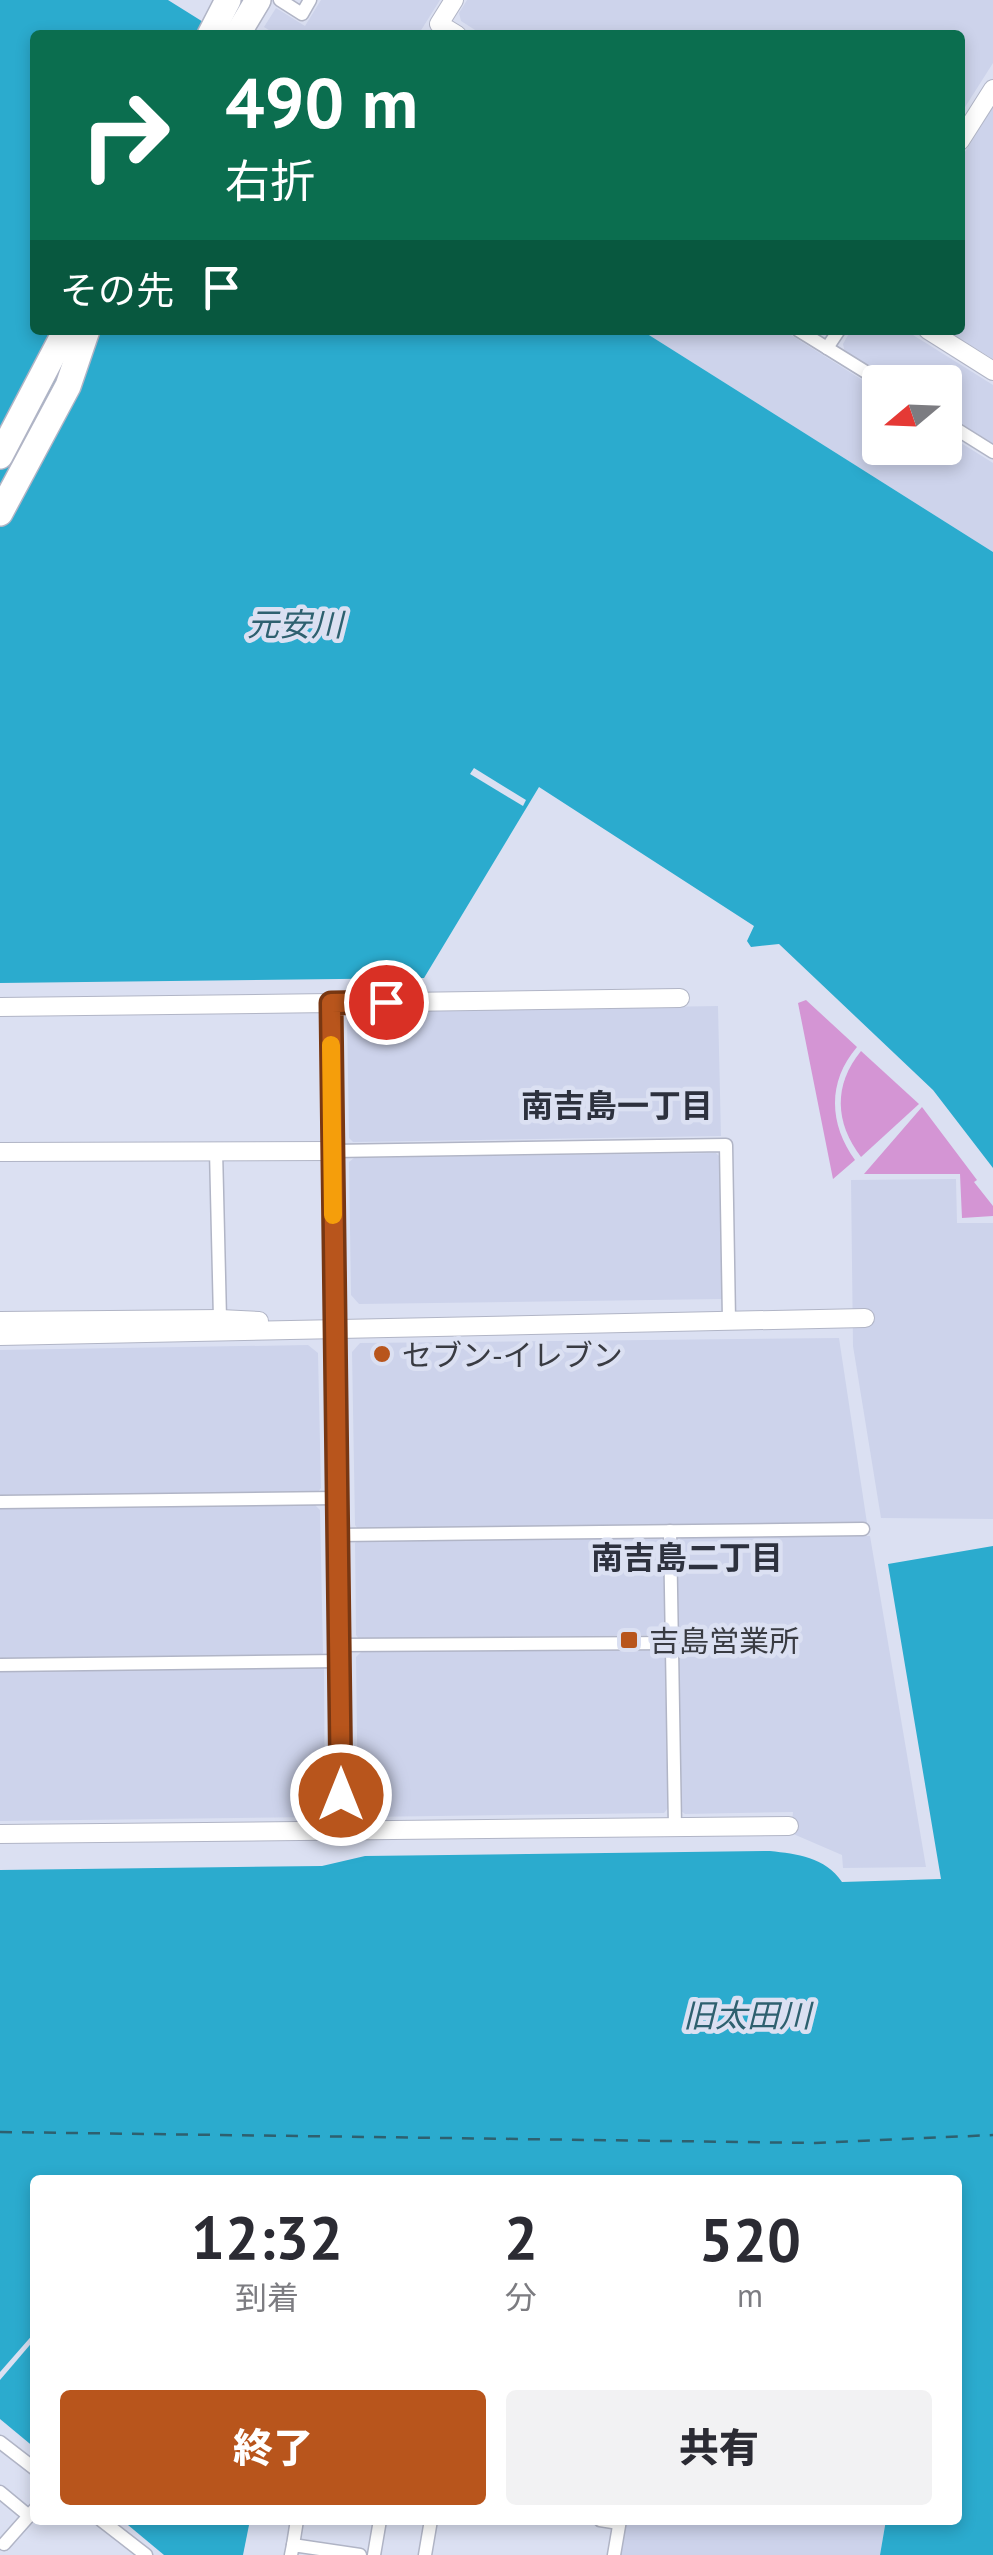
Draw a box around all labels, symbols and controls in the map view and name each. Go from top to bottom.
text: 490 m [225,57,418,147]
icon: right [60,70,190,200]
text: 右折 [225,151,315,209]
icon: arrive [194,260,249,315]
text: その先 [60,265,174,314]
north arrow [862,365,962,465]
map controls [862,365,962,465]
water label: 元安川 [247,603,346,645]
pin [344,960,429,1045]
icon: arrive [359,975,414,1030]
district label: 南吉島一丁目 [521,1084,713,1126]
place label: セブン-イレブン [402,1335,623,1374]
marker: セブン-イレブン [371,1343,393,1365]
district label: 南吉島二丁目 [591,1536,783,1578]
place label: 吉島営業所 [649,1621,799,1660]
marker: 吉島営業所 [618,1629,640,1651]
position arrow [289,1743,393,1847]
water label: 旧太田川 [683,1994,814,2036]
text: 12:32 [191,2198,343,2276]
text: 2 [504,2198,538,2276]
text: 520 [699,2200,801,2278]
text: m [737,2274,763,2316]
text: 到着 [235,2276,299,2318]
text: 分 [505,2276,537,2318]
button: 終了 [60,2390,486,2505]
button: 共有 [506,2390,932,2505]

